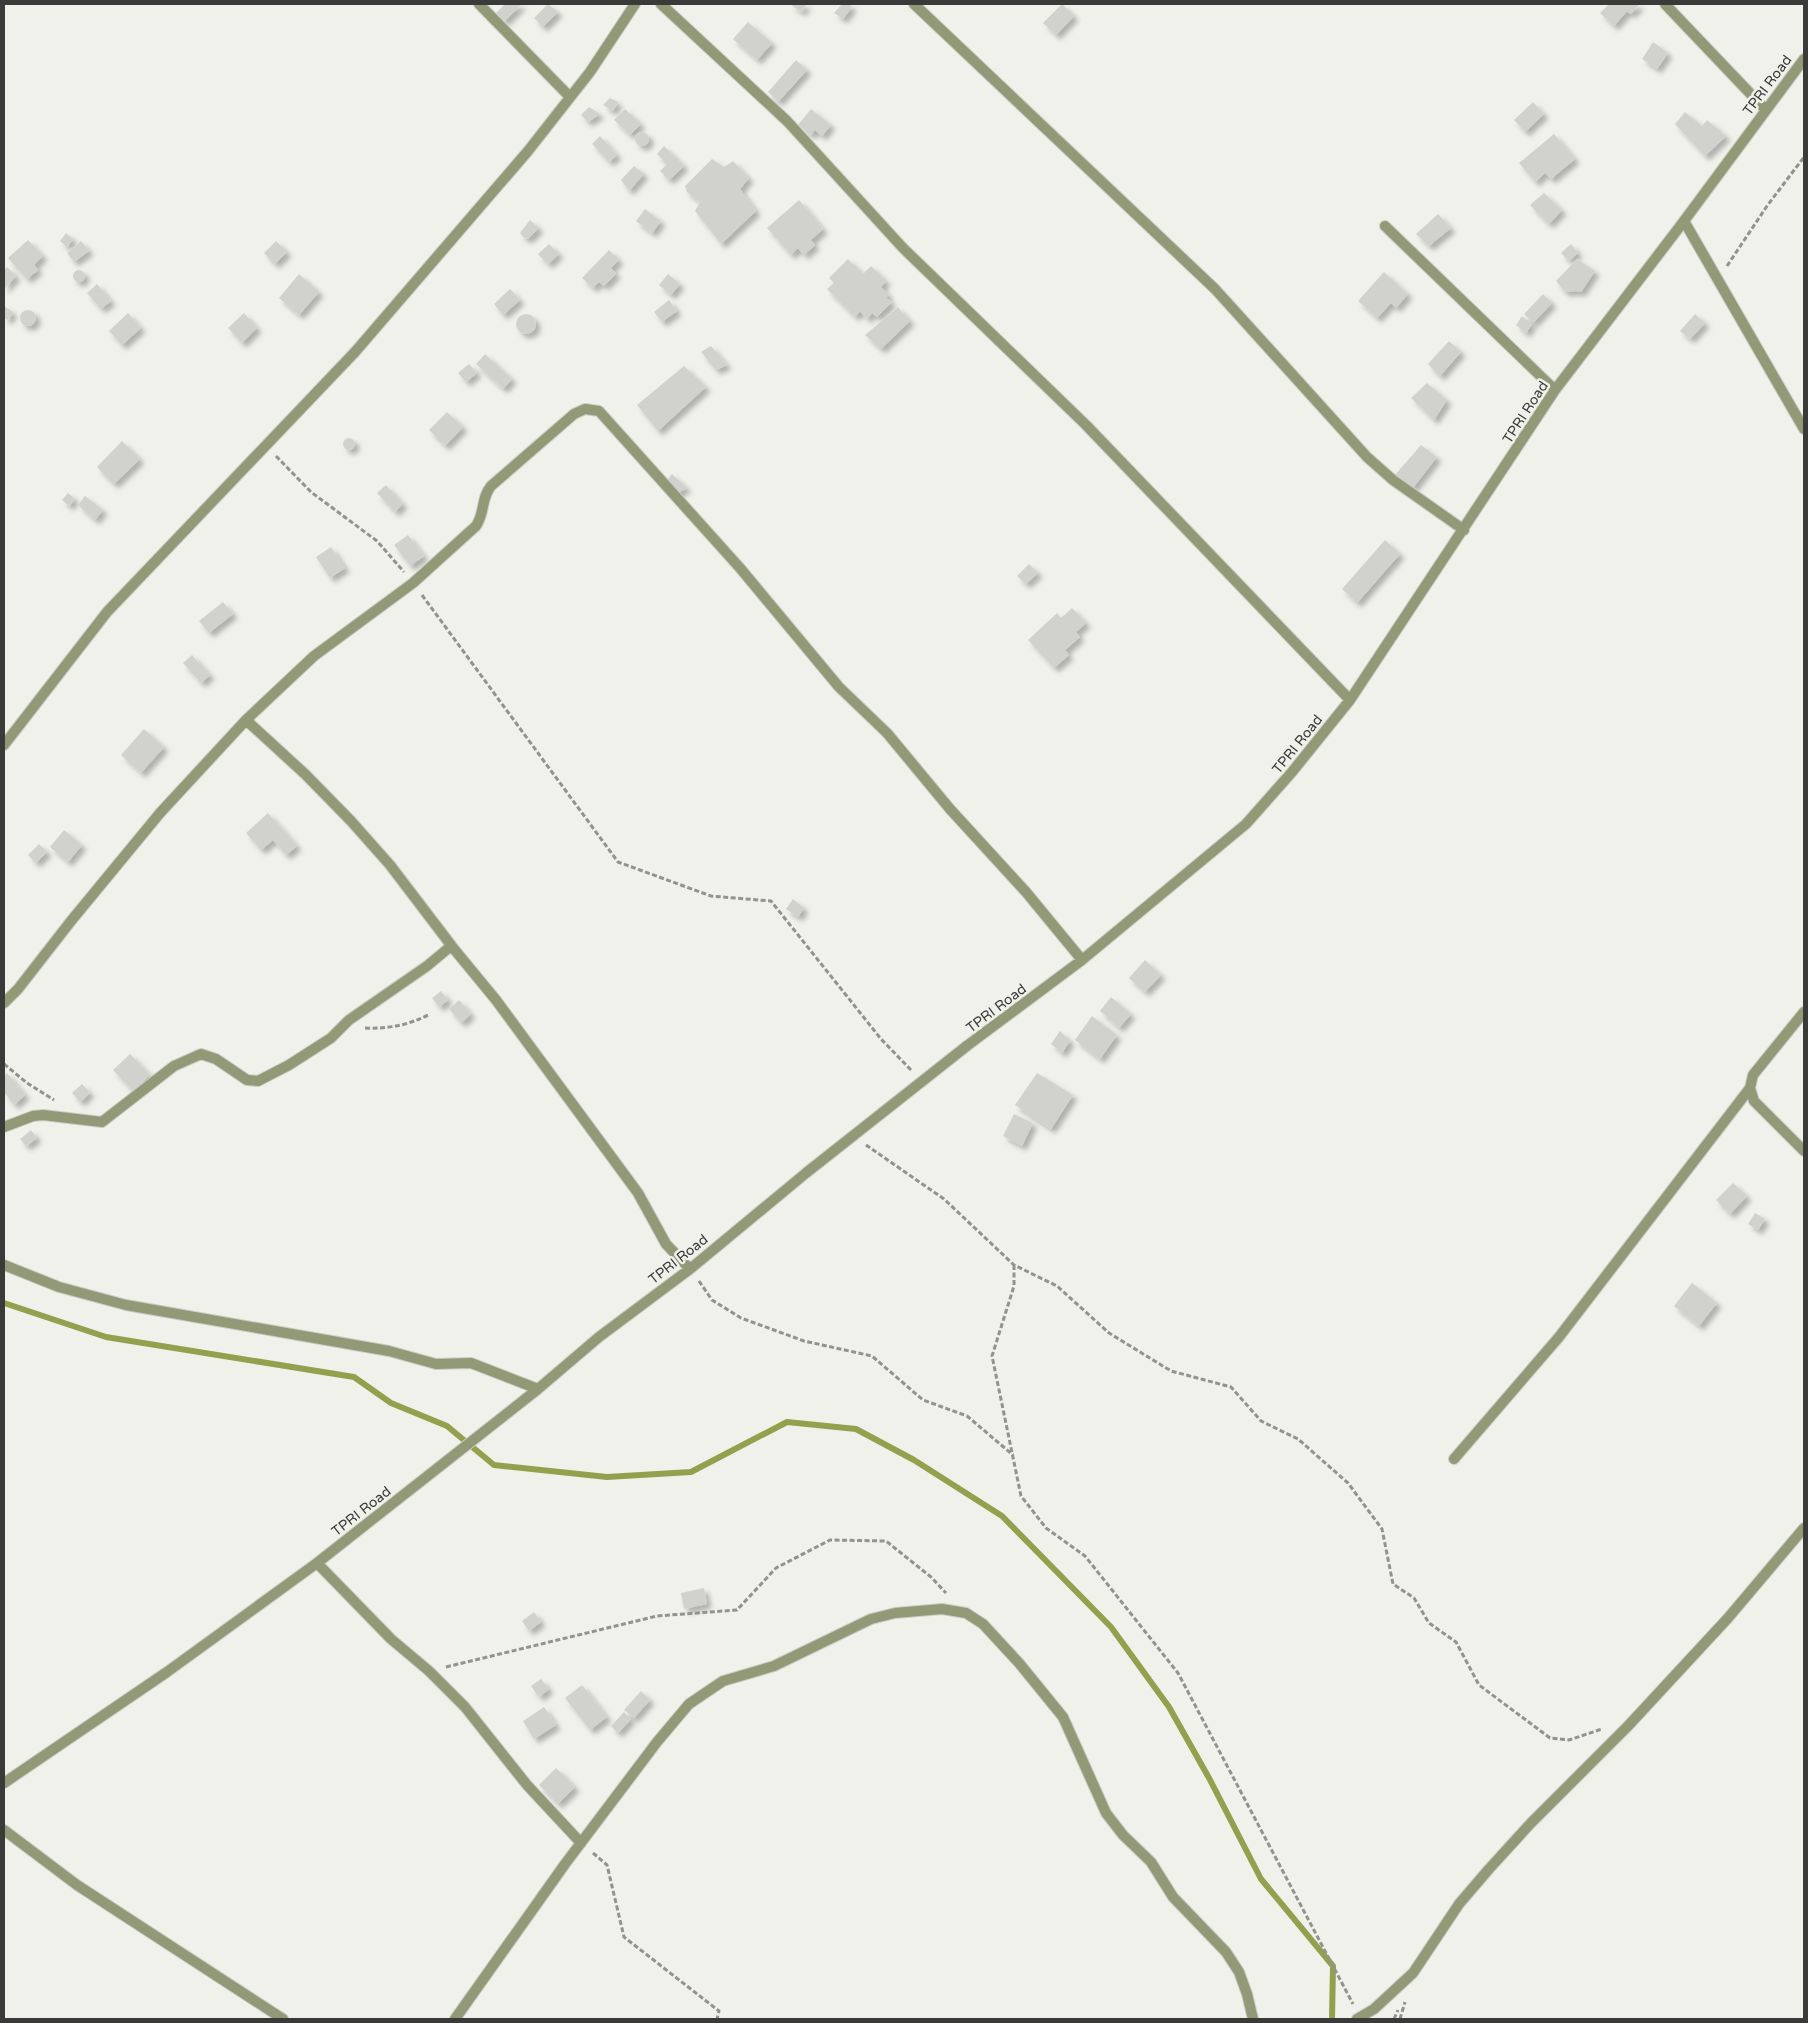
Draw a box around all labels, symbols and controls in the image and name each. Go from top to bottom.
street label: TPRI Road [1739,52,1795,119]
street label: TPRI Road [1499,378,1552,447]
street label: TPRI Road [1269,711,1326,777]
street label: TPRI Road [963,980,1030,1036]
street label: TPRI Road [645,1231,711,1288]
street label: TPRI Road [328,1483,394,1540]

